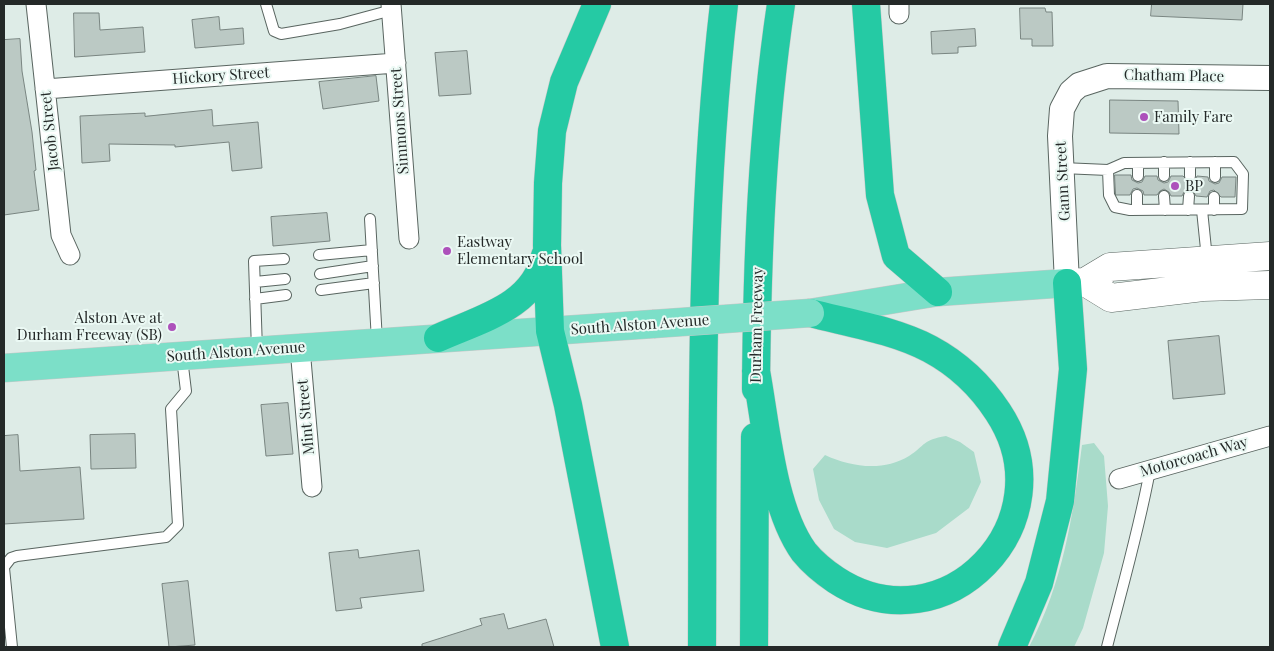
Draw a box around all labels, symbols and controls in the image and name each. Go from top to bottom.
street label: Hickory Street [172,64,270,88]
street label: Chatham Place [1124,66,1224,86]
street label: Simmons Street [387,67,413,175]
street label: Jacob Street [37,90,63,172]
place label: Family Fare [1154,108,1233,126]
marker: Family Fare [1138,111,1150,123]
street label: Gann Street [1052,141,1074,221]
place label: BP [1185,177,1203,195]
marker: BP [1169,180,1181,192]
place label: Eastway Elementary School [457,233,583,268]
marker: Eastway Elementary School [441,245,453,257]
street label: Durham Freeway [747,267,767,383]
place label: Alston Ave at Durham Freeway (SB) [17,309,162,344]
street label: South Alston Avenue [570,311,710,339]
marker: Alston Ave at Durham Freeway (SB) [166,321,178,333]
street label: South Alston Avenue [166,338,306,366]
street label: Mint Street [294,378,318,456]
street label: Motorcoach Way [1138,433,1250,481]

